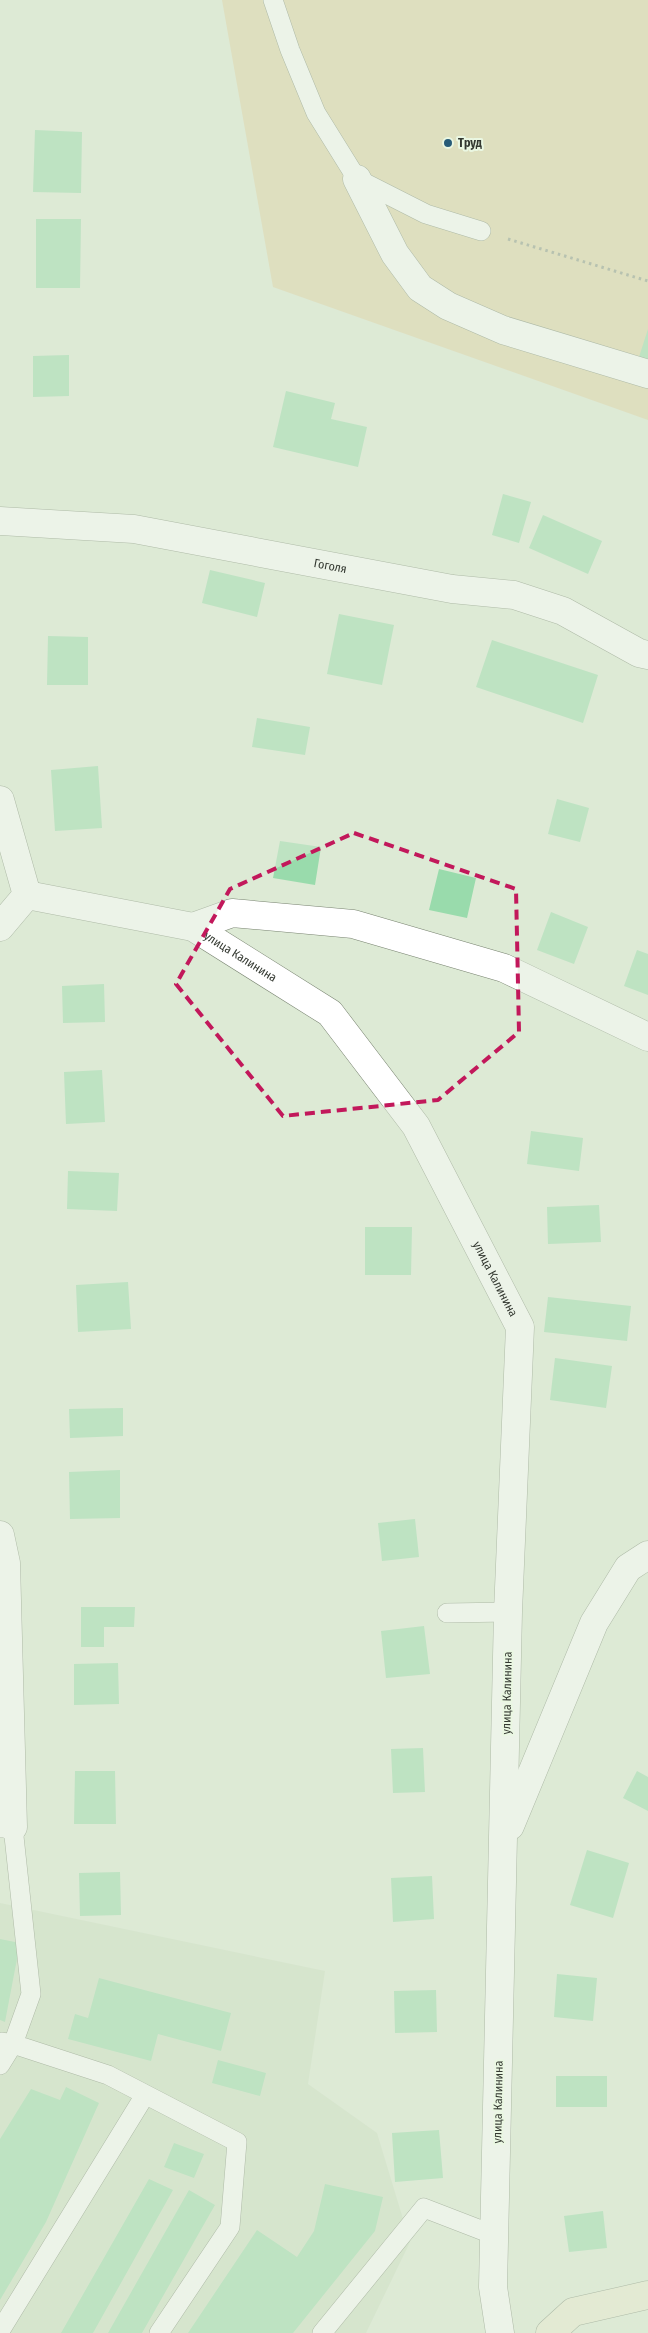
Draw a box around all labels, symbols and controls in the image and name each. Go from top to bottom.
place label: Труд [458,136,482,150]
marker: Труд [442,137,454,149]
street label: Гоголя [313,556,348,576]
street label: улица Калинина [202,929,279,985]
street label: улица Калинина [470,1239,520,1319]
street label: улица Калинина [499,1651,515,1735]
street label: улица Калинина [490,2060,506,2144]

